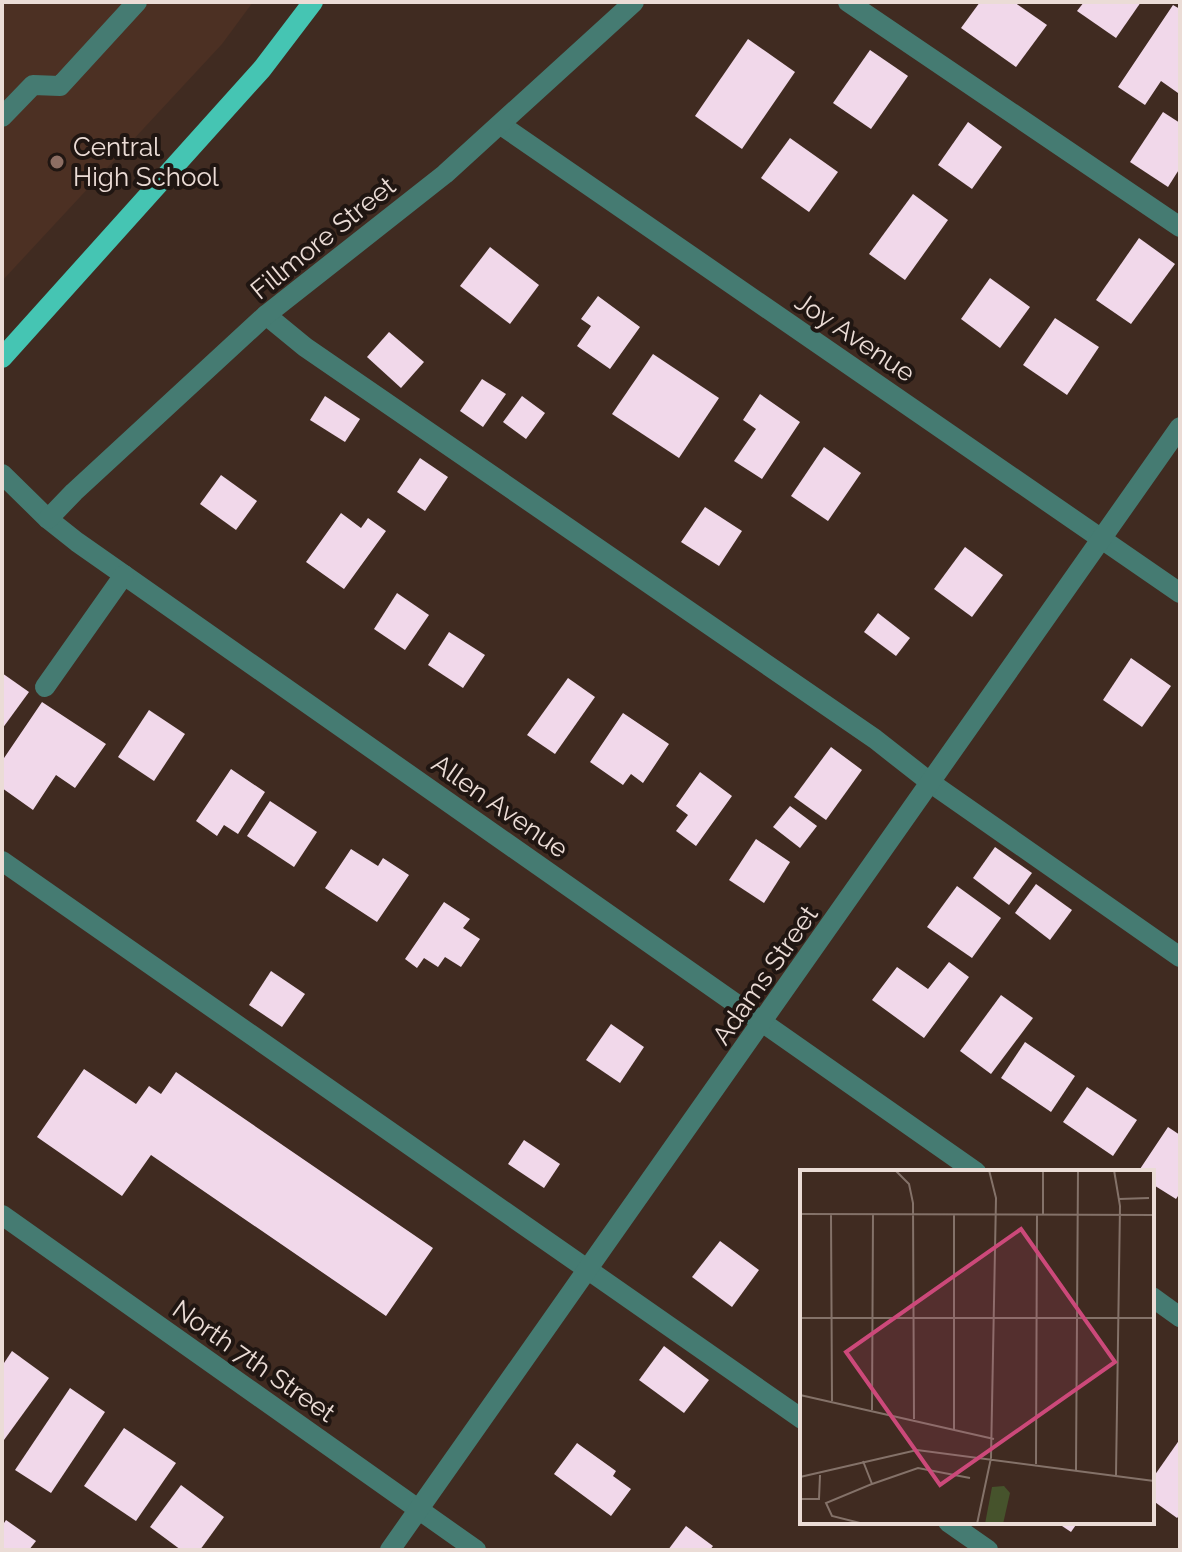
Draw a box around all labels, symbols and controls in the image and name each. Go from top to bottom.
place label: Central High School [73,132,220,192]
marker: Central High School [48,153,66,171]
street label: Fillmore Street [245,170,402,305]
street label: Joy Avenue [790,286,920,388]
street label: Allen Avenue [426,748,574,864]
street label: Adams Street [706,900,824,1050]
inset map [800,1170,1154,1524]
street label: North 7th Street [167,1294,341,1428]

